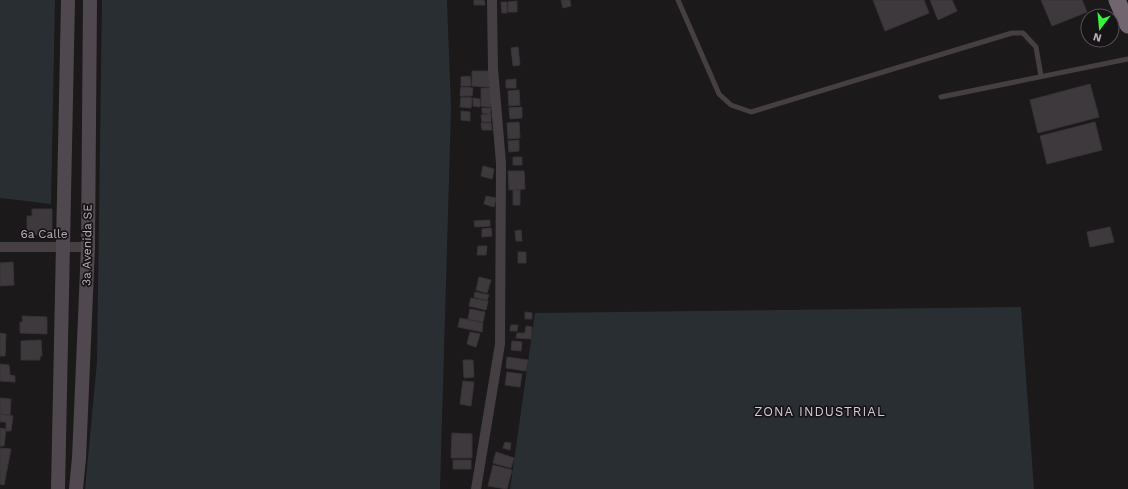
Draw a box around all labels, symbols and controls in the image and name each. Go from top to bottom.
north arrow [1080,8,1120,48]
text: N [1092,30,1103,45]
street label: 3a Avenida SE [79,204,95,286]
street label: 6a Calle [20,227,68,241]
district label: ZONA INDUSTRIAL [754,404,886,419]

